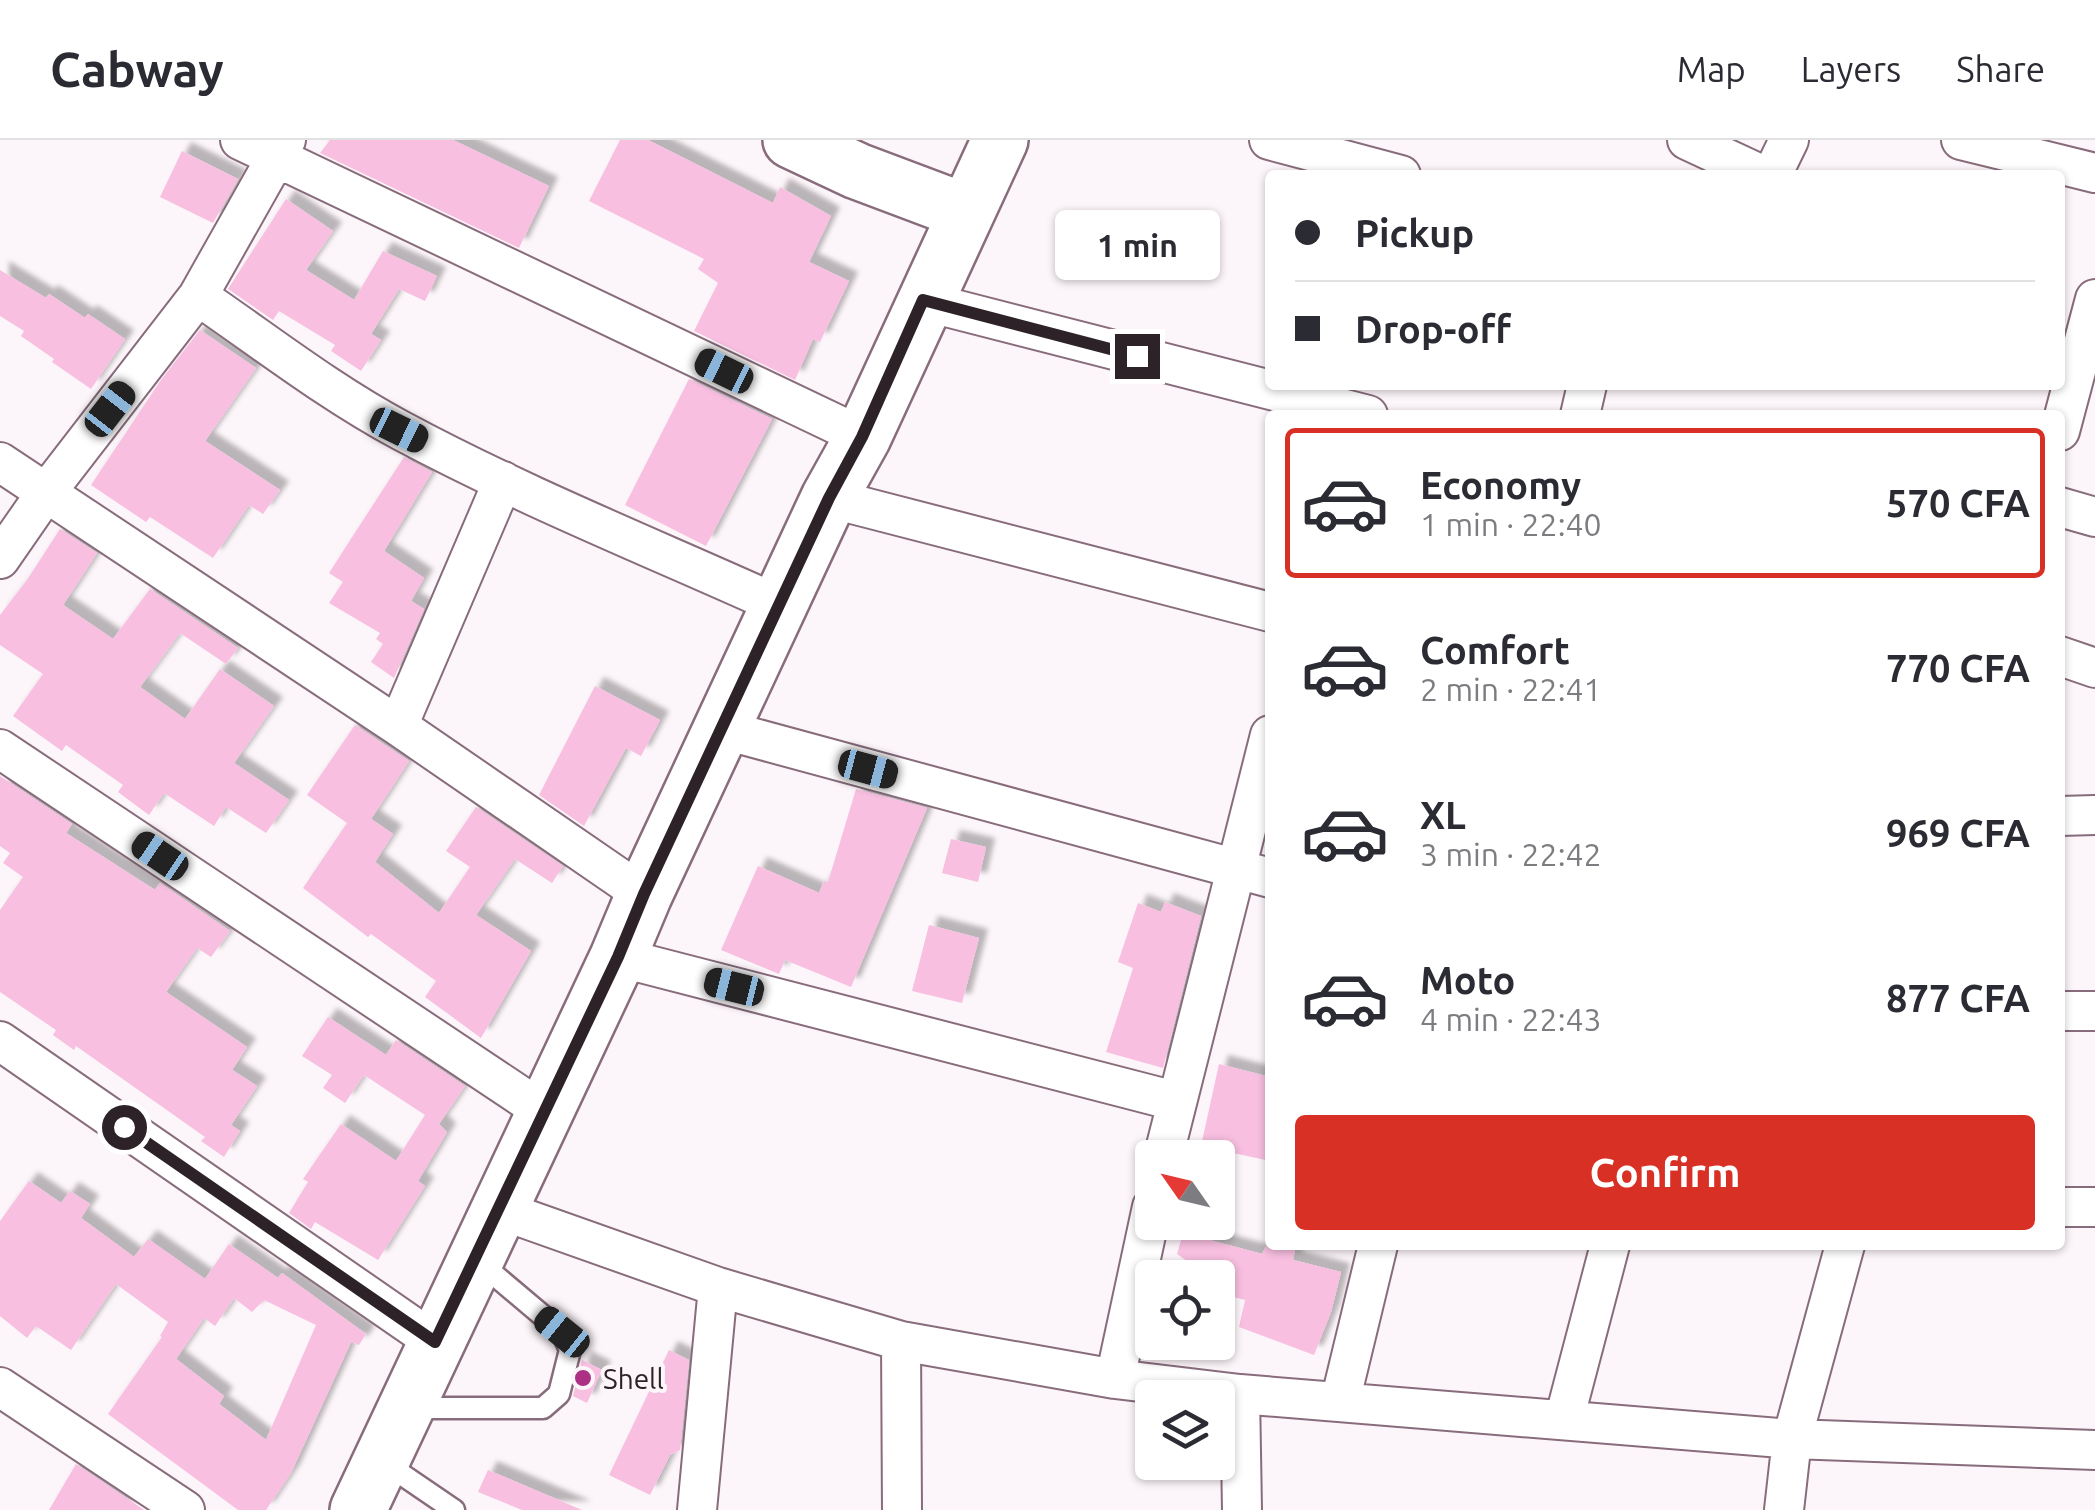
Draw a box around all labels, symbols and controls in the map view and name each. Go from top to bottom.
text: Cabway [50,42,224,96]
text: Map [1677,49,1746,89]
text: Layers [1801,49,1901,89]
text: Share [1956,49,2045,89]
callout: 1 min [1054,211,1220,281]
text: Pickup [1355,212,1474,254]
text: 1 min [1097,227,1178,263]
text: Drop-off [1355,308,1511,350]
route end [1115,334,1160,379]
car [690,344,758,398]
car [80,376,140,442]
car [365,403,433,457]
icon: car [1300,458,1390,548]
text: Economy [1420,464,1581,506]
text: 570 CFA [1886,482,2030,524]
text: 1 min · 22:40 [1420,506,1602,542]
icon: car [1300,623,1390,713]
text: Comfort [1420,629,1570,671]
text: 770 CFA [1886,647,2030,689]
text: 2 min · 22:41 [1420,671,1602,707]
car [835,747,901,791]
icon: car [1300,788,1390,878]
text: XL [1420,794,1466,836]
text: 969 CFA [1886,812,2030,854]
car [127,827,193,885]
text: 3 min · 22:42 [1420,836,1602,872]
icon: car [1300,953,1390,1043]
text: Moto [1420,959,1515,1001]
car [701,965,767,1009]
text: 877 CFA [1886,977,2030,1019]
text: 4 min · 22:43 [1420,1001,1602,1037]
route start [102,1105,147,1150]
button: Confirm [1295,1115,2035,1230]
north arrow [1135,1140,1235,1240]
map controls [1135,1140,1235,1480]
button: locate [1135,1260,1235,1360]
car [529,1301,595,1363]
place label: Shell [603,1363,664,1394]
marker: Shell [572,1367,594,1389]
button: layers [1135,1380,1235,1480]

